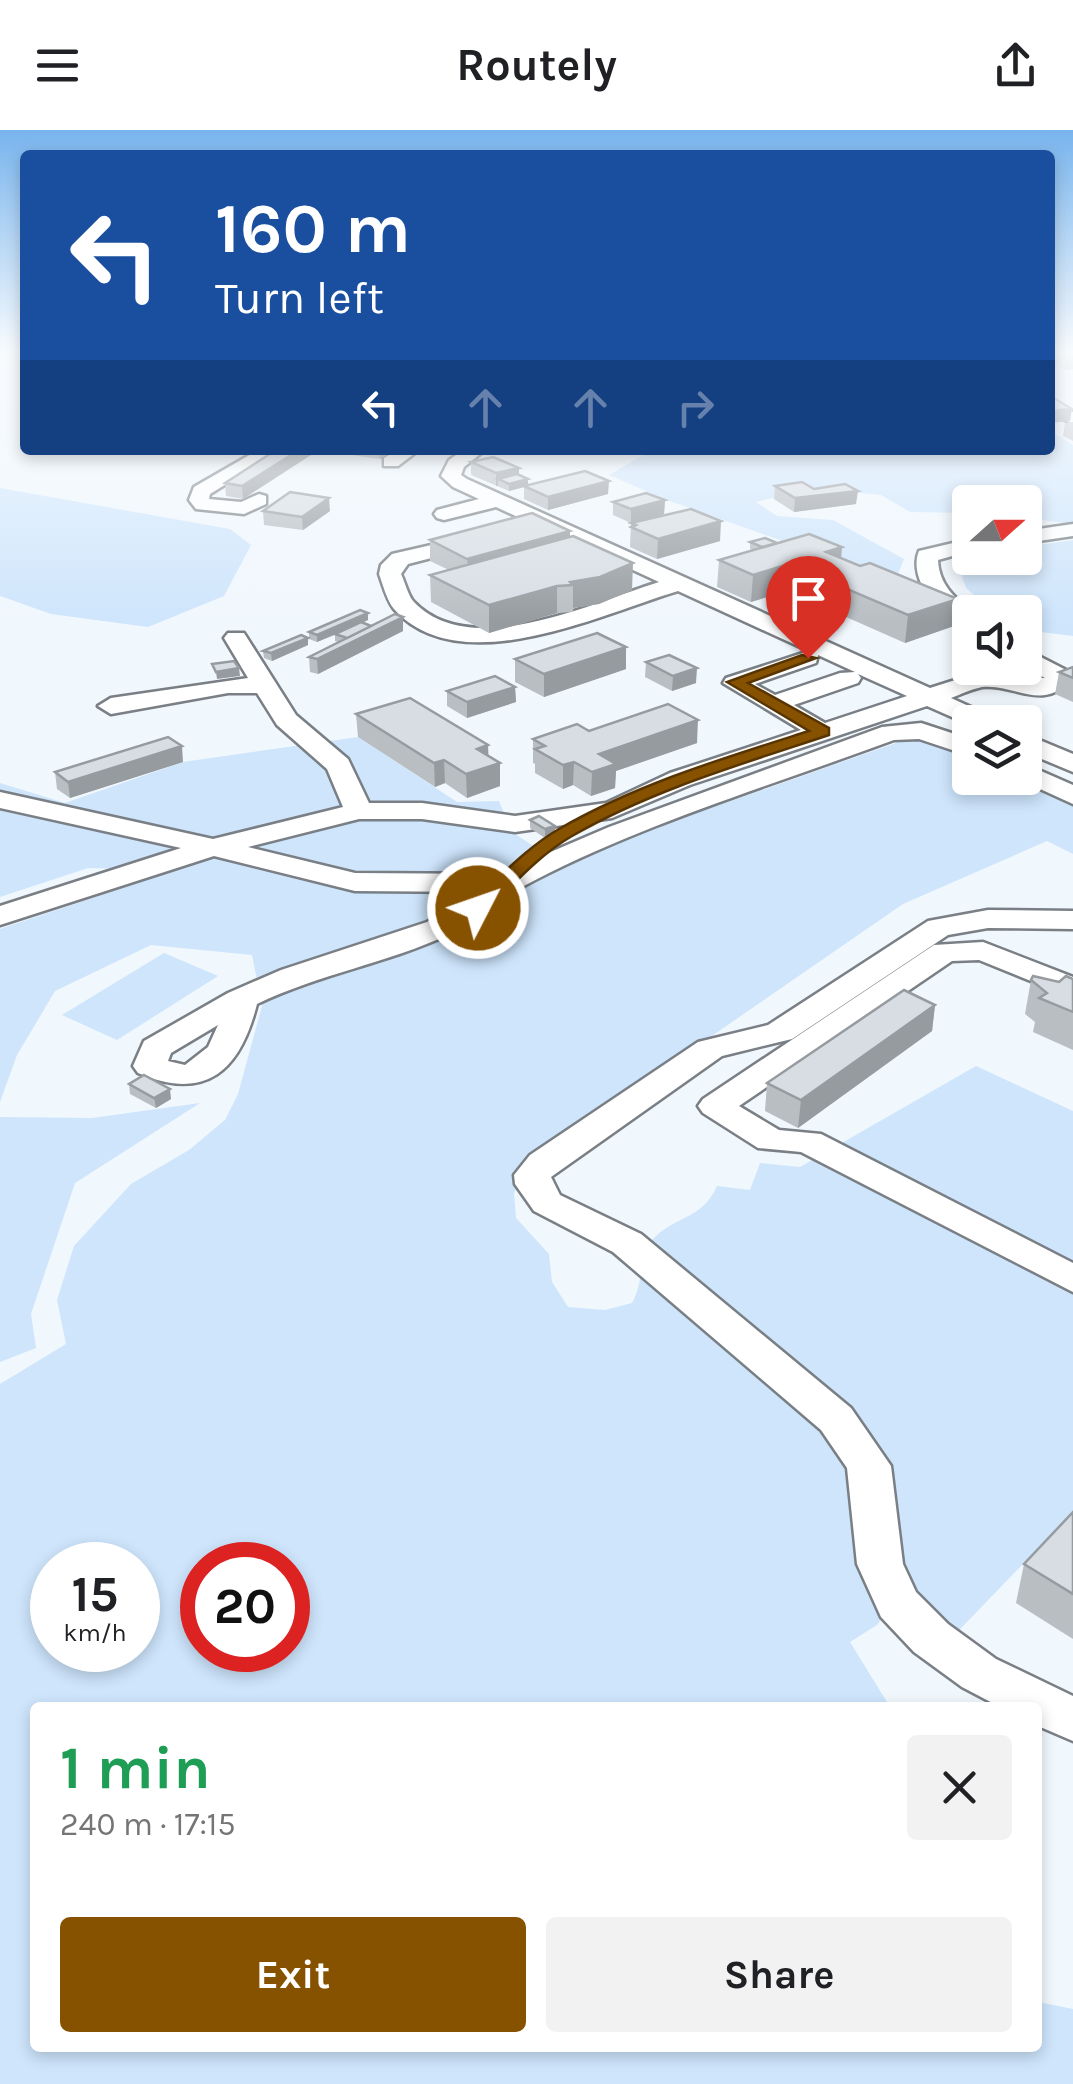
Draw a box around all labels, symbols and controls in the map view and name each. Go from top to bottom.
icon: menu [30,38,85,93]
icon: share [988,38,1043,93]
text: Routely [456,39,617,91]
text: 160 m [215,188,411,270]
icon: left [50,190,180,320]
text: Turn left [215,272,384,324]
icon: left [353,380,408,435]
icon: ahead [458,380,513,435]
icon: ahead [563,380,618,435]
icon: right [668,380,723,435]
north arrow [952,485,1042,575]
map controls [952,485,1042,795]
pin [766,556,851,659]
icon: arrive [781,571,836,626]
button: sound [952,595,1042,685]
button: layers [952,705,1042,795]
position arrow [426,856,530,960]
speed limit sign: 20 [180,1542,310,1672]
text: 15 [72,1565,118,1624]
text: km/h [63,1618,127,1647]
text: 1 min [60,1733,211,1803]
button: close [907,1735,1012,1840]
text: 240 m · 17:15 [60,1806,235,1843]
button: Exit [60,1917,526,2032]
button: Share [546,1917,1012,2032]

